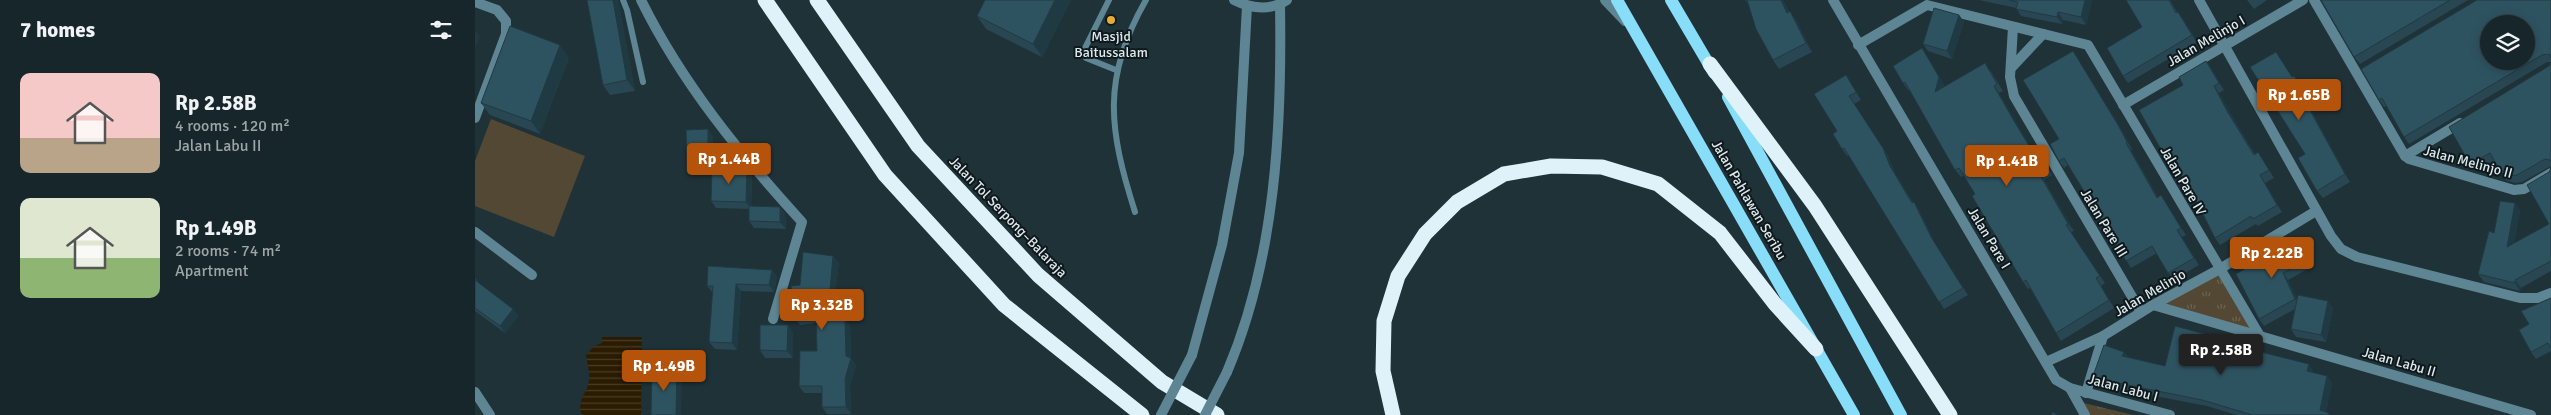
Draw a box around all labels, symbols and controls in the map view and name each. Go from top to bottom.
street label: Jalan Melinjo I [2164,12,2248,70]
marker: Masjid Baitussalam [1105,14,1117,26]
map controls [2480,15,2535,70]
button: layers [2480,15,2535,70]
icon: filters [427,16,455,44]
text: 7 homes [20,17,95,43]
place label: Masjid Baitussalam [1074,28,1148,61]
pin: Rp 1.65B [2247,78,2351,121]
text: Rp 1.65B [2268,85,2330,105]
text: Rp 2.58B [175,90,257,116]
icon: home [60,93,120,153]
text: 4 rooms · 120 m² [175,116,290,136]
text: Jalan Labu II [175,136,261,156]
street label: Jalan Pahlawan Seribu [1708,137,1790,263]
pin: Rp 1.44B [677,142,781,185]
street label: Jalan Melinjo II [2422,142,2514,182]
street label: Jalan Pare IV [2156,143,2210,219]
pin: Rp 1.41B [1955,144,2059,187]
text: Rp 1.44B [698,149,760,169]
text: Rp 1.41B [1976,151,2038,171]
street label: Jalan Tol Serpong–Balaraja [946,153,1070,281]
street label: Jalan Pare III [2077,186,2131,260]
street label: Jalan Pare I [1964,204,2014,272]
text: Rp 1.49B [175,215,257,241]
icon: home [60,218,120,278]
pin: Rp 2.22B [2220,236,2324,279]
text: 2 rooms · 74 m² [175,241,281,261]
text: Rp 2.22B [2241,243,2303,263]
text: Apartment [175,261,248,281]
street label: Jalan Melinjo [2111,266,2189,320]
pin: Rp 3.32B [770,288,874,331]
text: Rp 3.32B [791,295,853,315]
pin: Rp 2.58B [2169,334,2273,376]
text: Rp 2.58B [2190,340,2252,360]
street label: Jalan Labu II [2360,343,2438,381]
pin: Rp 1.49B [612,350,716,392]
text: Rp 1.49B [633,356,695,376]
street label: Jalan Labu I [2086,371,2160,405]

